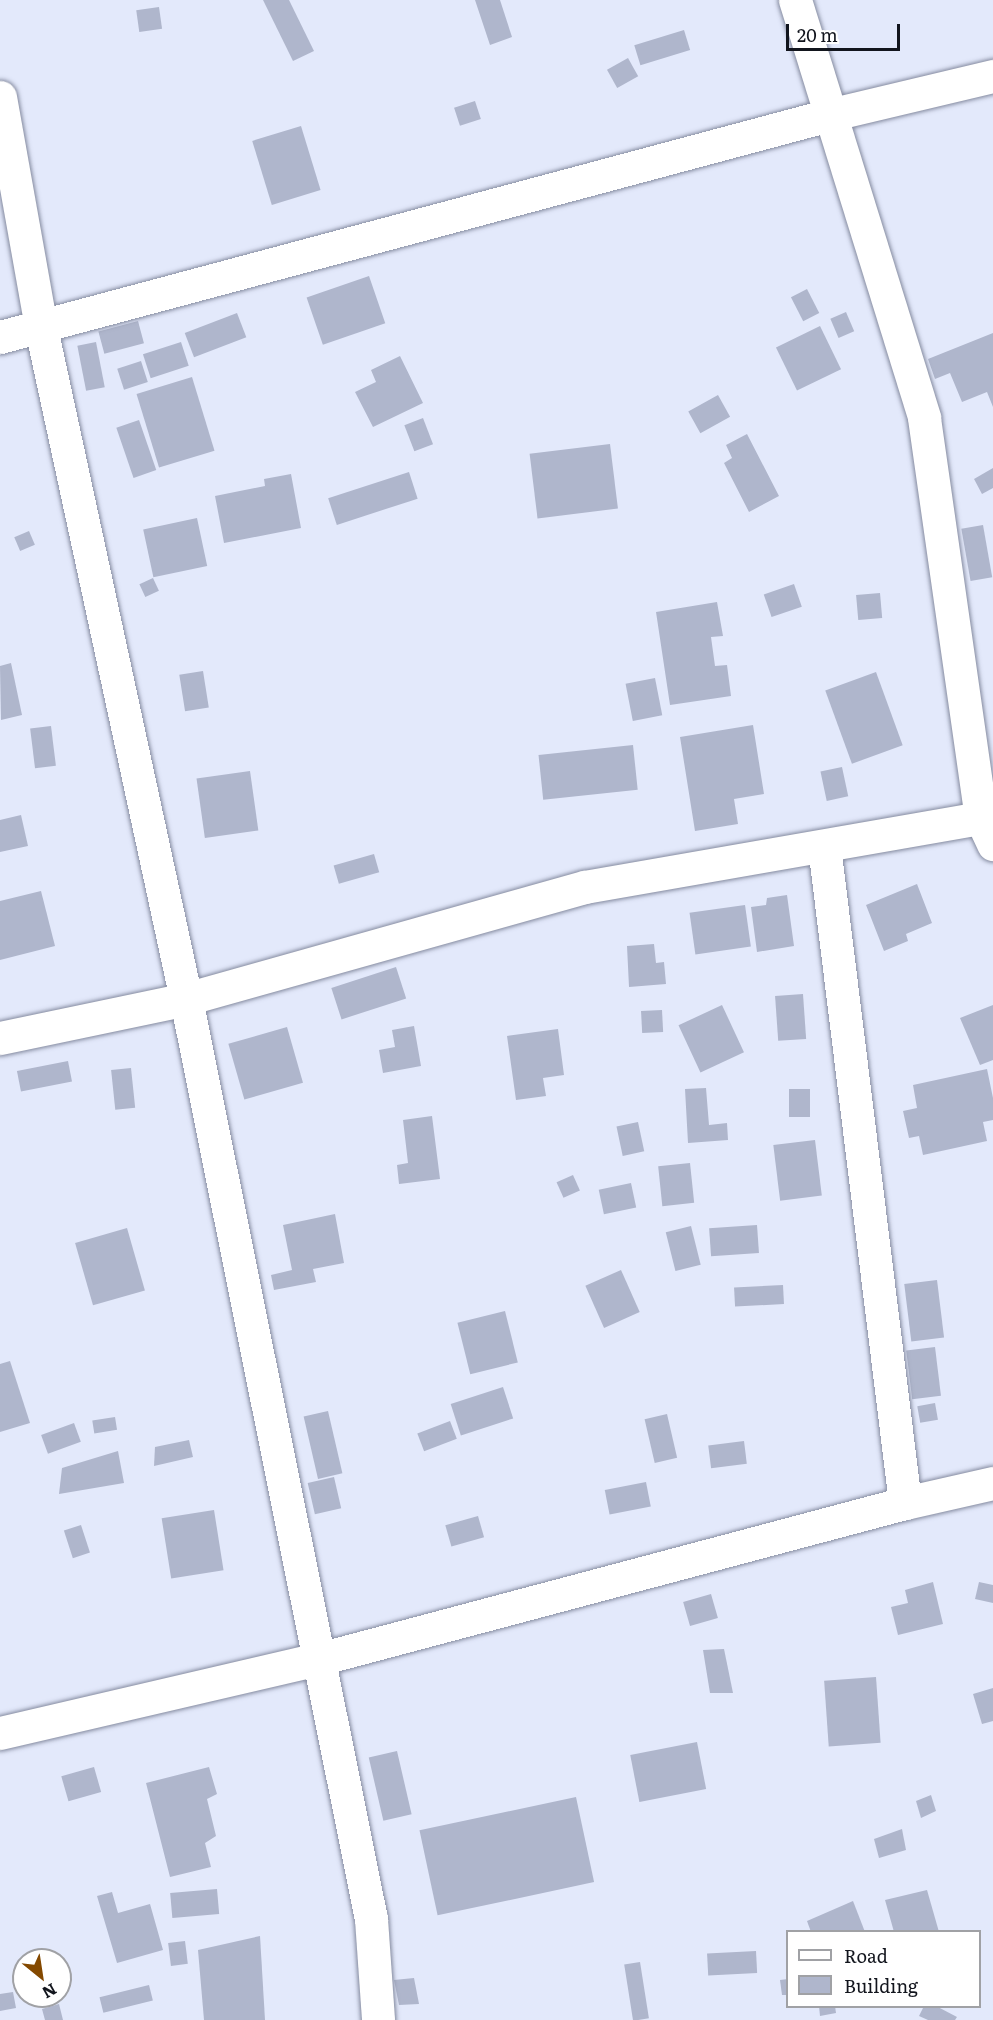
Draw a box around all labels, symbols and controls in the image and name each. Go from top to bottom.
scale bar [789,12,903,50]
text: 20 m [797,21,838,48]
legend [786,1930,981,2008]
text: Road [844,1942,888,1969]
north arrow [12,1948,72,2008]
text: Building [844,1972,918,1999]
text: N [38,1978,62,2006]

